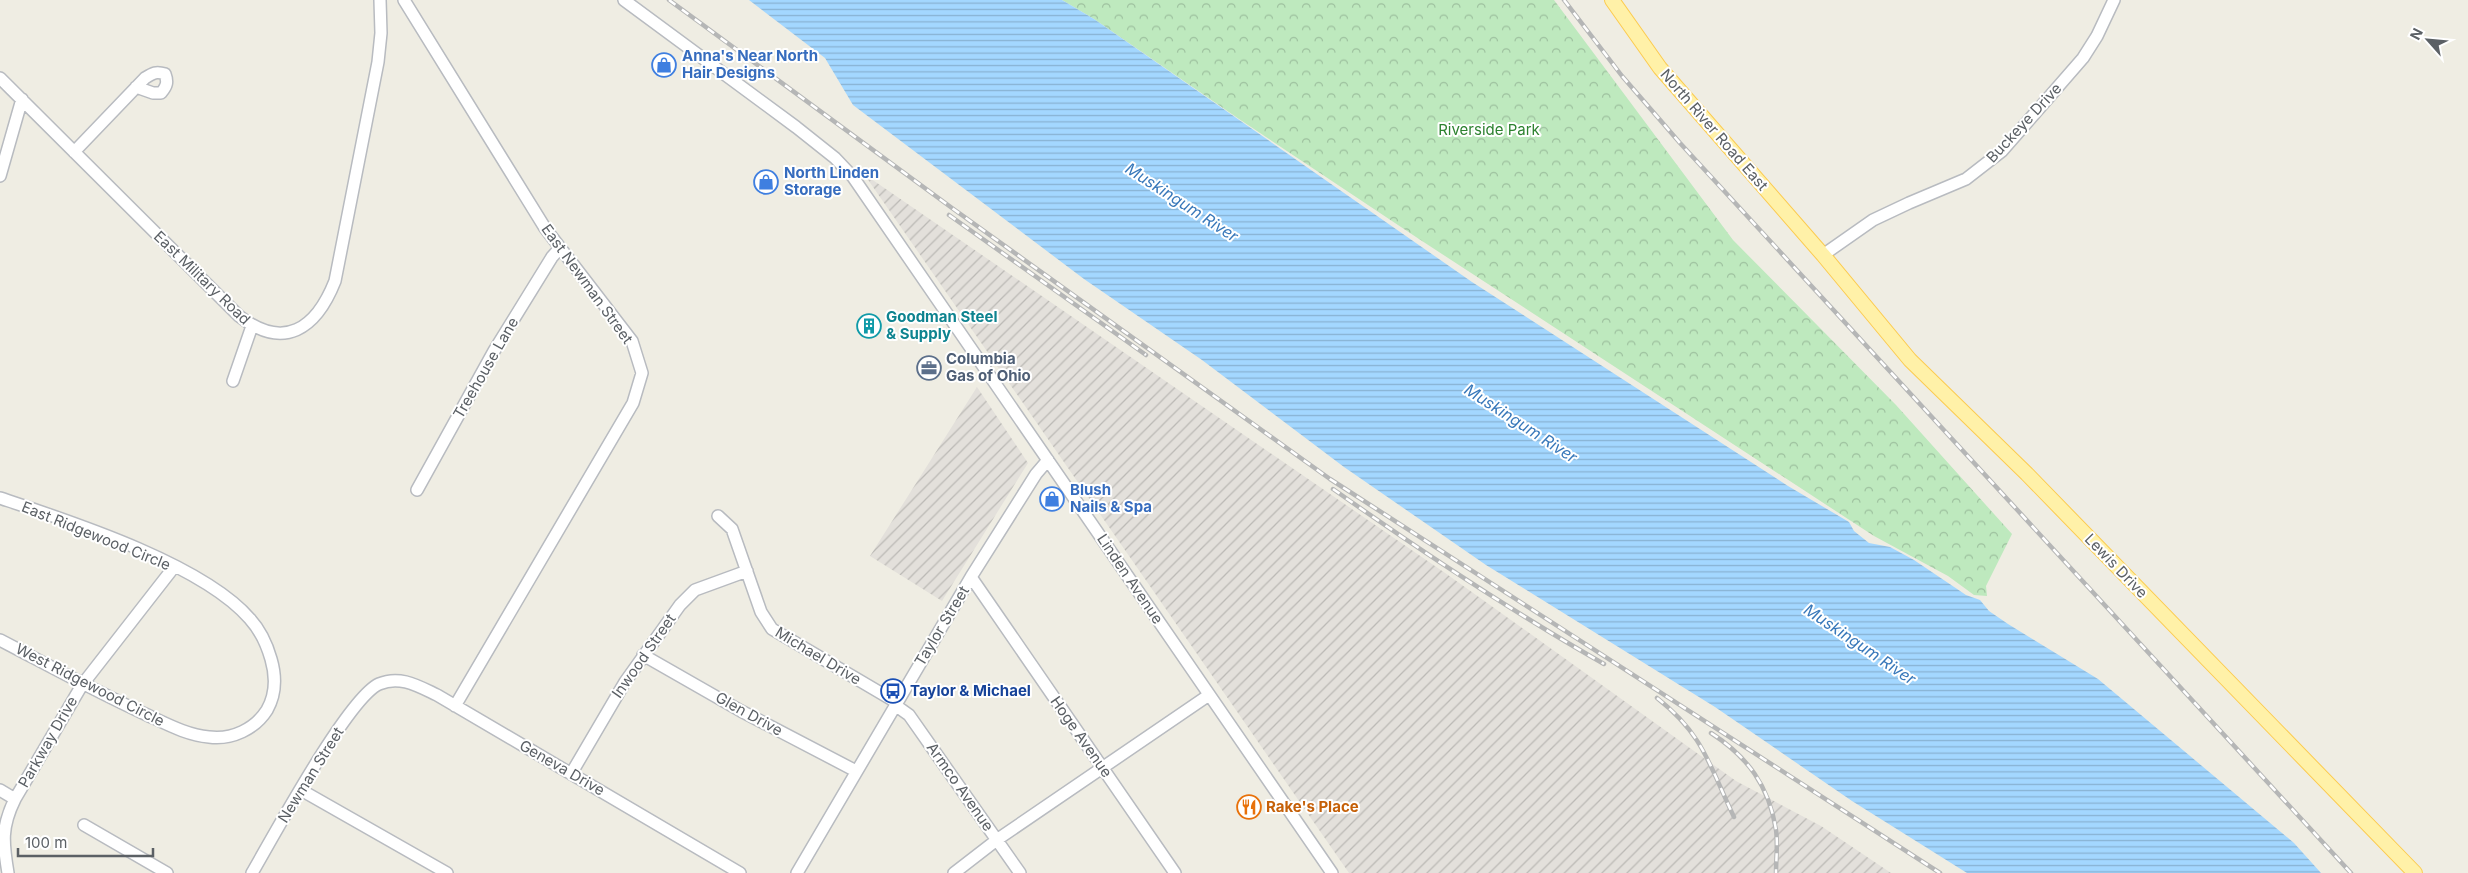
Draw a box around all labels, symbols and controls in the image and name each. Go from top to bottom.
north arrow [2403,15,2453,65]
text: N [2406,25,2426,42]
place label: Anna's Near North Hair Designs [682,46,818,82]
shop icon: Anna's Near North Hair Designs [651,52,677,78]
street label: North River Road East [1656,65,1772,194]
street label: Buckeye Drive [1982,79,2065,166]
park label: Riverside Park [1438,120,1541,139]
water label: Muskingum River [1122,158,1243,246]
place label: North Linden Storage [784,163,879,199]
shop icon: North Linden Storage [753,169,779,195]
street label: East Newman Street [538,220,637,347]
street label: East Military Road [150,227,255,329]
place label: Goodman Steel & Supply [886,307,998,343]
building icon: Goodman Steel & Supply [856,313,882,339]
street label: Treehouse Lane [449,314,522,422]
place label: Columbia Gas of Ohio [946,349,1031,385]
office icon: Columbia Gas of Ohio [916,355,942,381]
water label: Muskingum River [1461,379,1582,467]
place label: Blush Nails & Spa [1070,480,1152,516]
shop icon: Blush Nails & Spa [1039,486,1065,512]
street label: East Ridgewood Circle [19,497,173,574]
street label: Lewis Drive [2081,529,2152,602]
street label: Linden Avenue [1093,530,1168,627]
street label: Taylor Street [910,582,973,669]
water label: Muskingum River [1800,599,1920,689]
street label: Inwood Street [608,610,680,702]
street label: Michael Drive [772,622,865,689]
street label: West Ridgewood Circle [13,639,168,730]
bus stop icon: Taylor & Michael [880,678,906,704]
place label: Taylor & Michael [910,681,1031,700]
street label: Glen Drive [712,687,786,740]
street label: Hoge Avenue [1046,692,1116,781]
street label: Parkway Drive [14,693,81,791]
street label: Newman Street [274,723,348,826]
street label: Geneva Drive [516,735,608,800]
street label: Armco Avenue [923,739,998,835]
restaurant icon: Rake's Place [1236,794,1262,820]
place label: Rake's Place [1266,797,1359,816]
scale bar [18,826,152,858]
text: 100 m [25,833,67,852]

